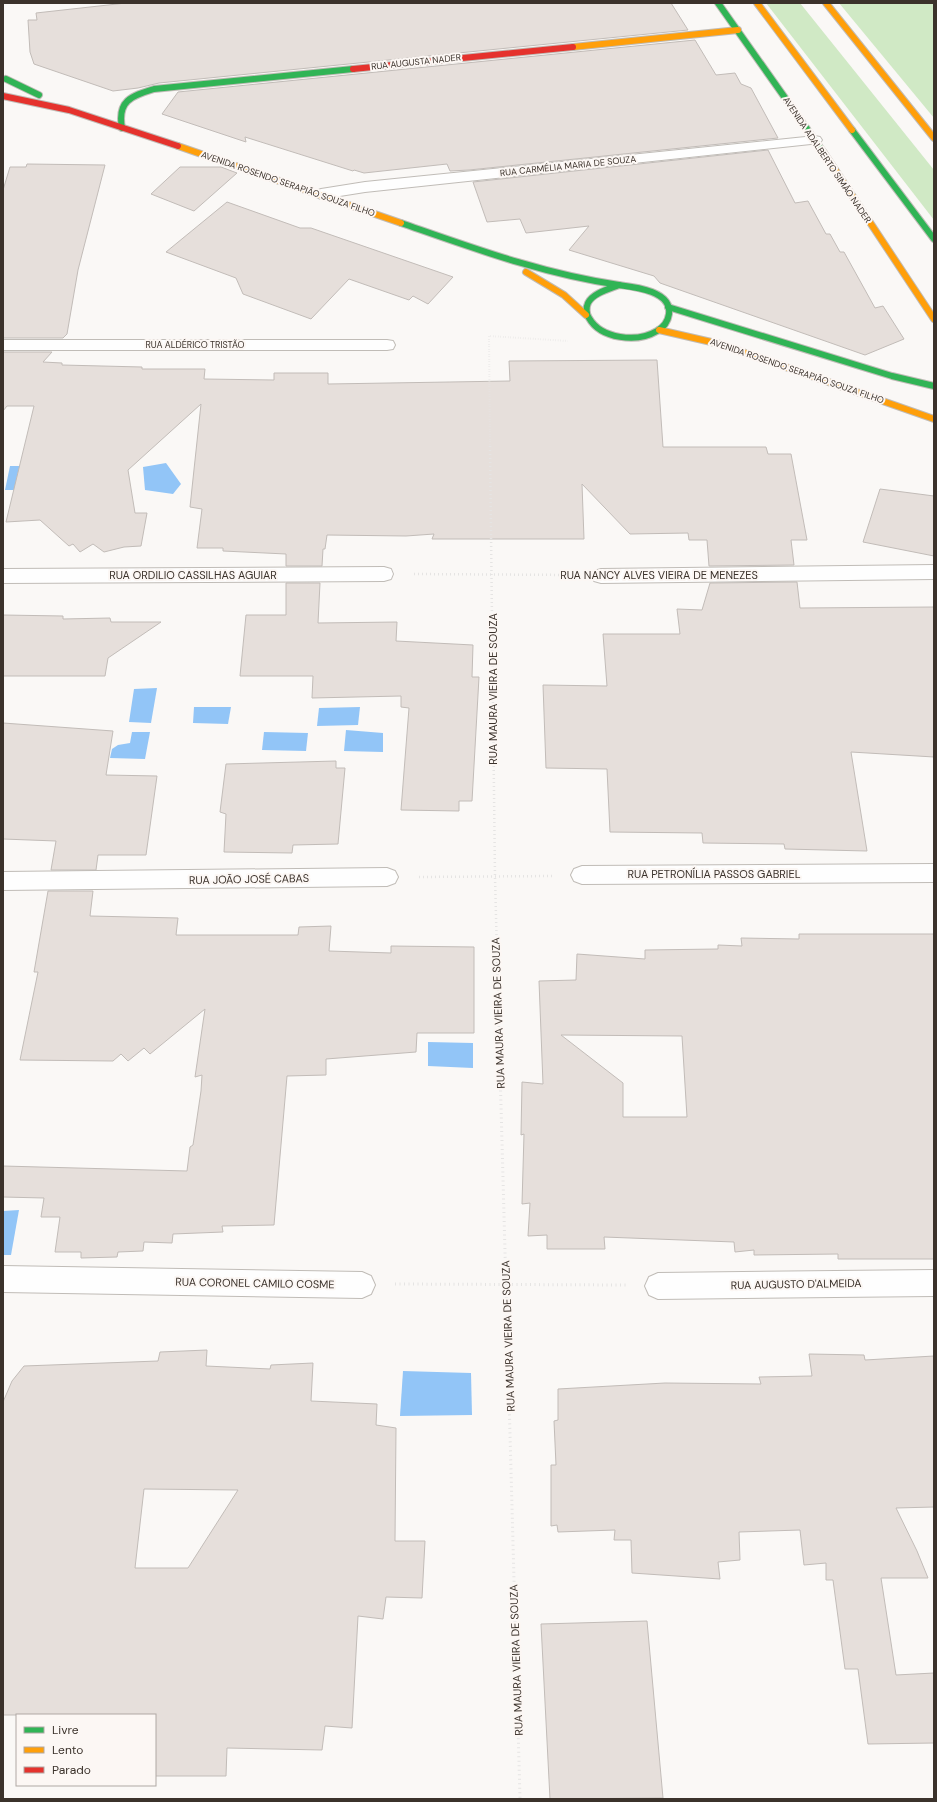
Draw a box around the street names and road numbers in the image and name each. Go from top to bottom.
street label: RUA AUGUSTA NADER [370,51,462,73]
street label: AVENIDA ADALBERTO SIMÃO NADER [780,95,874,225]
street label: AVENIDA ROSENDO SERAPIÃO SOUZA FILHO [200,149,377,219]
street label: RUA CARMÉLIA MARIA DE SOUZA [499,152,637,179]
street label: AVENIDA ROSENDO SERAPIÃO SOUZA FILHO [709,336,886,406]
street label: RUA ALDÉRICO TRISTÃO [145,338,245,351]
street label: RUA ORDILIO CASSILHAS AGUIAR [109,568,277,582]
street label: RUA NANCY ALVES VIEIRA DE MENEZES [560,568,758,582]
street label: RUA MAURA VIEIRA DE SOUZA [486,613,500,765]
street label: RUA PETRONÍLIA PASSOS GABRIEL [628,867,801,881]
street label: RUA JOÃO JOSÉ CABAS [189,871,309,887]
street label: RUA MAURA VIEIRA DE SOUZA [488,937,508,1089]
street label: RUA MAURA VIEIRA DE SOUZA [498,1260,518,1412]
street label: RUA CORONEL CAMILO COSME [175,1275,335,1291]
street label: RUA AUGUSTO D'ALMEIDA [730,1276,862,1292]
street label: RUA MAURA VIEIRA DE SOUZA [506,1584,526,1736]

